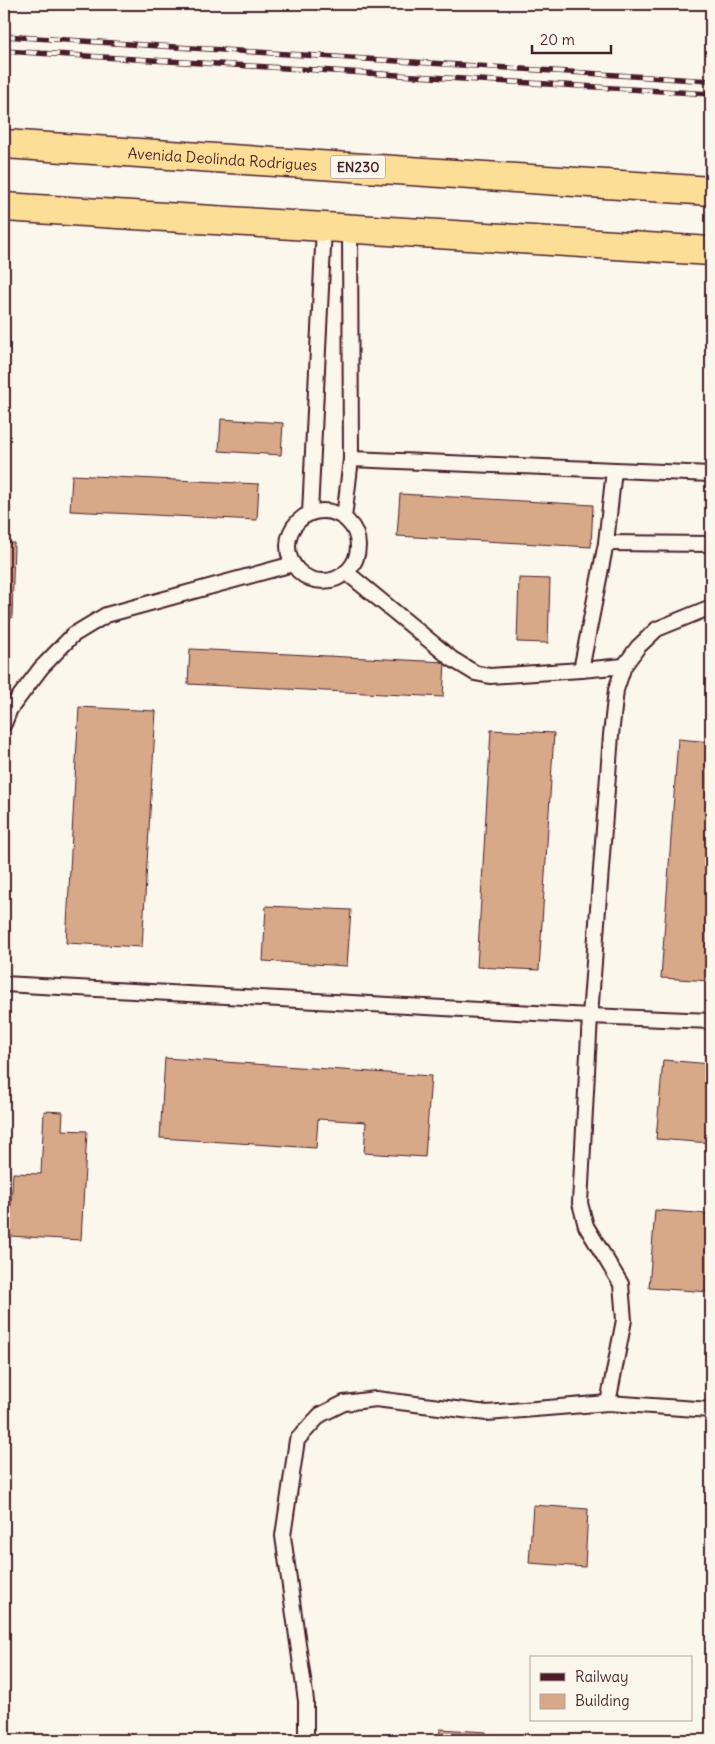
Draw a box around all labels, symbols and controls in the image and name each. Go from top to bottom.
scale bar [532,22,611,54]
text: 20 m [540,30,575,49]
street label: Avenida Deolinda Rodrigues [127,143,318,174]
road number: EN230 [330,156,386,178]
legend [530,1656,692,1722]
text: Railway [575,1667,629,1686]
text: Building [575,1691,630,1710]

